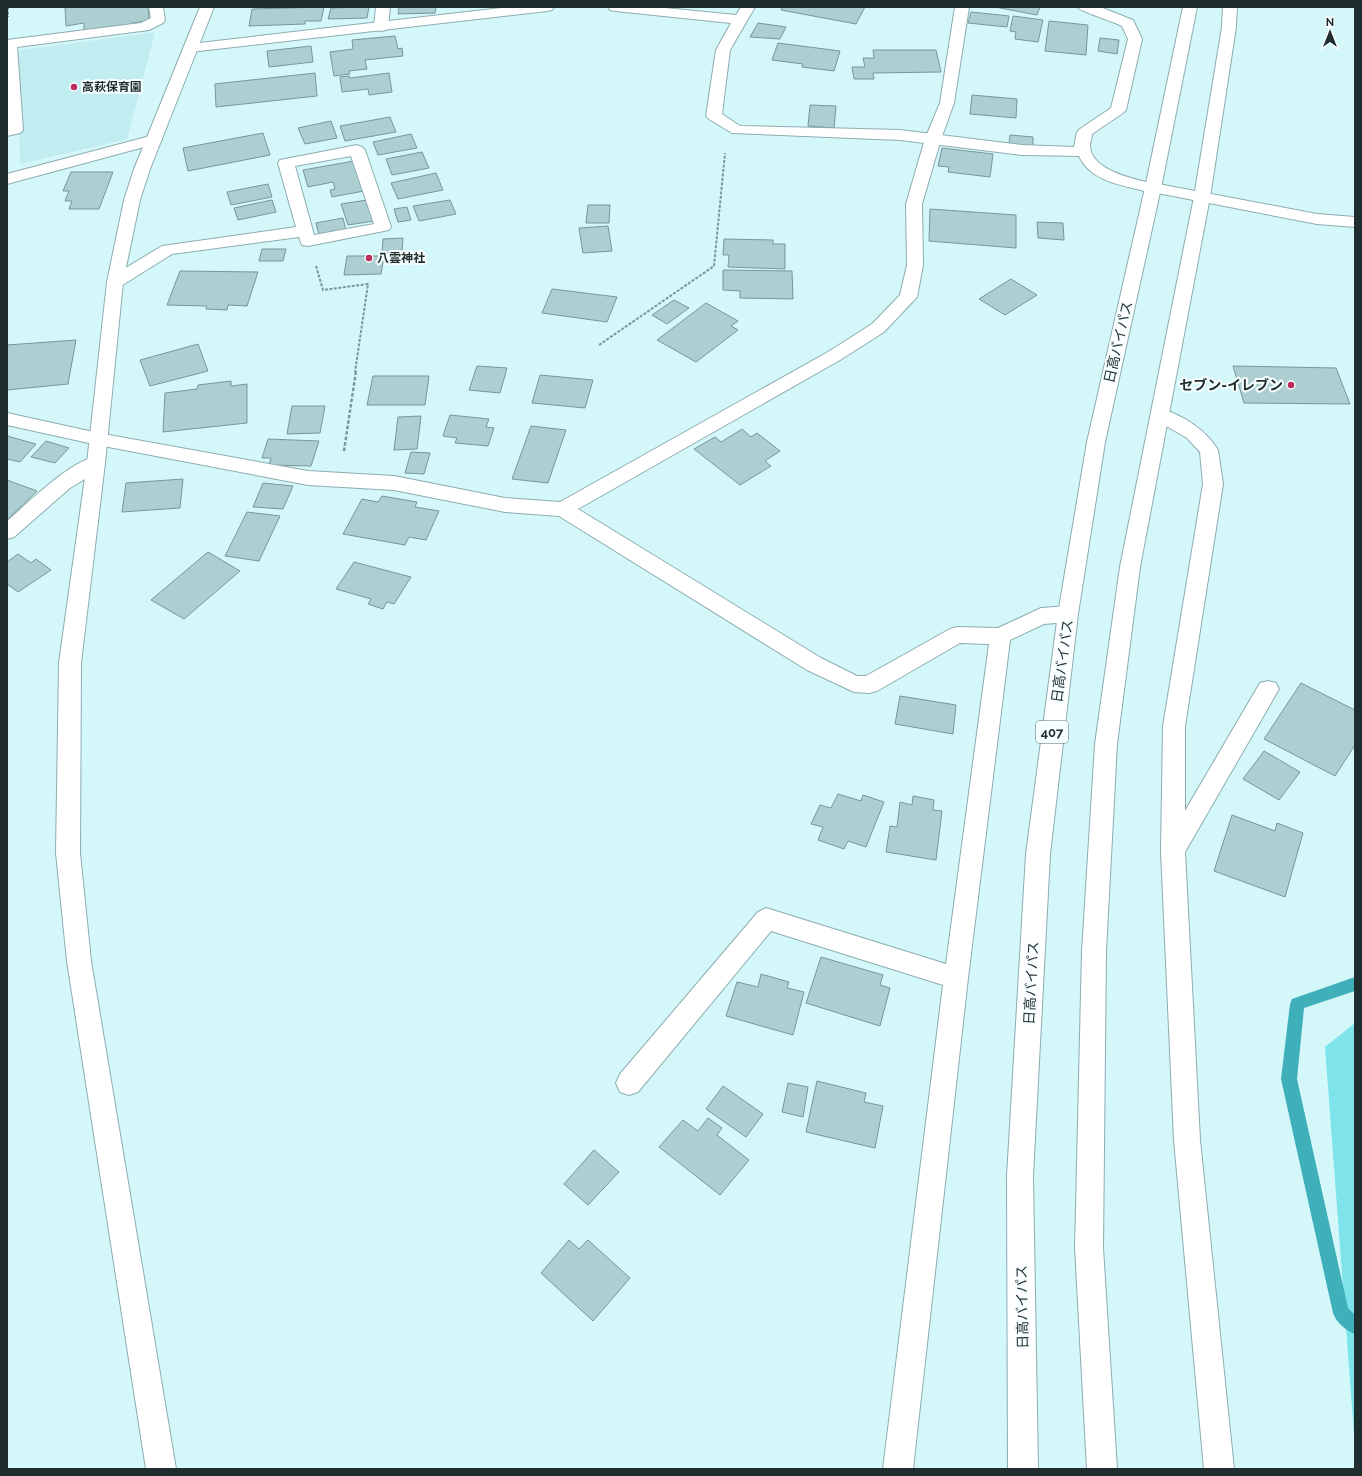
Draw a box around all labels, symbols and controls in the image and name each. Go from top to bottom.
north arrow [1310,12,1350,52]
text: N [1326,16,1334,29]
place label: 高萩保育園 [82,80,142,94]
marker: 高萩保育園 [69,82,79,92]
place label: 八雲神社 [377,251,425,265]
marker: 八雲神社 [364,253,374,263]
street label: 日高バイパス [1101,299,1135,385]
place label: セブン-イレブン [1179,377,1283,393]
marker: セブン-イレブン [1286,380,1296,390]
street label: 日高バイパス [1048,618,1076,704]
road number: 407 [1036,721,1068,743]
street label: 日高バイパス [1021,941,1041,1025]
street label: 日高バイパス [1013,1265,1031,1349]

